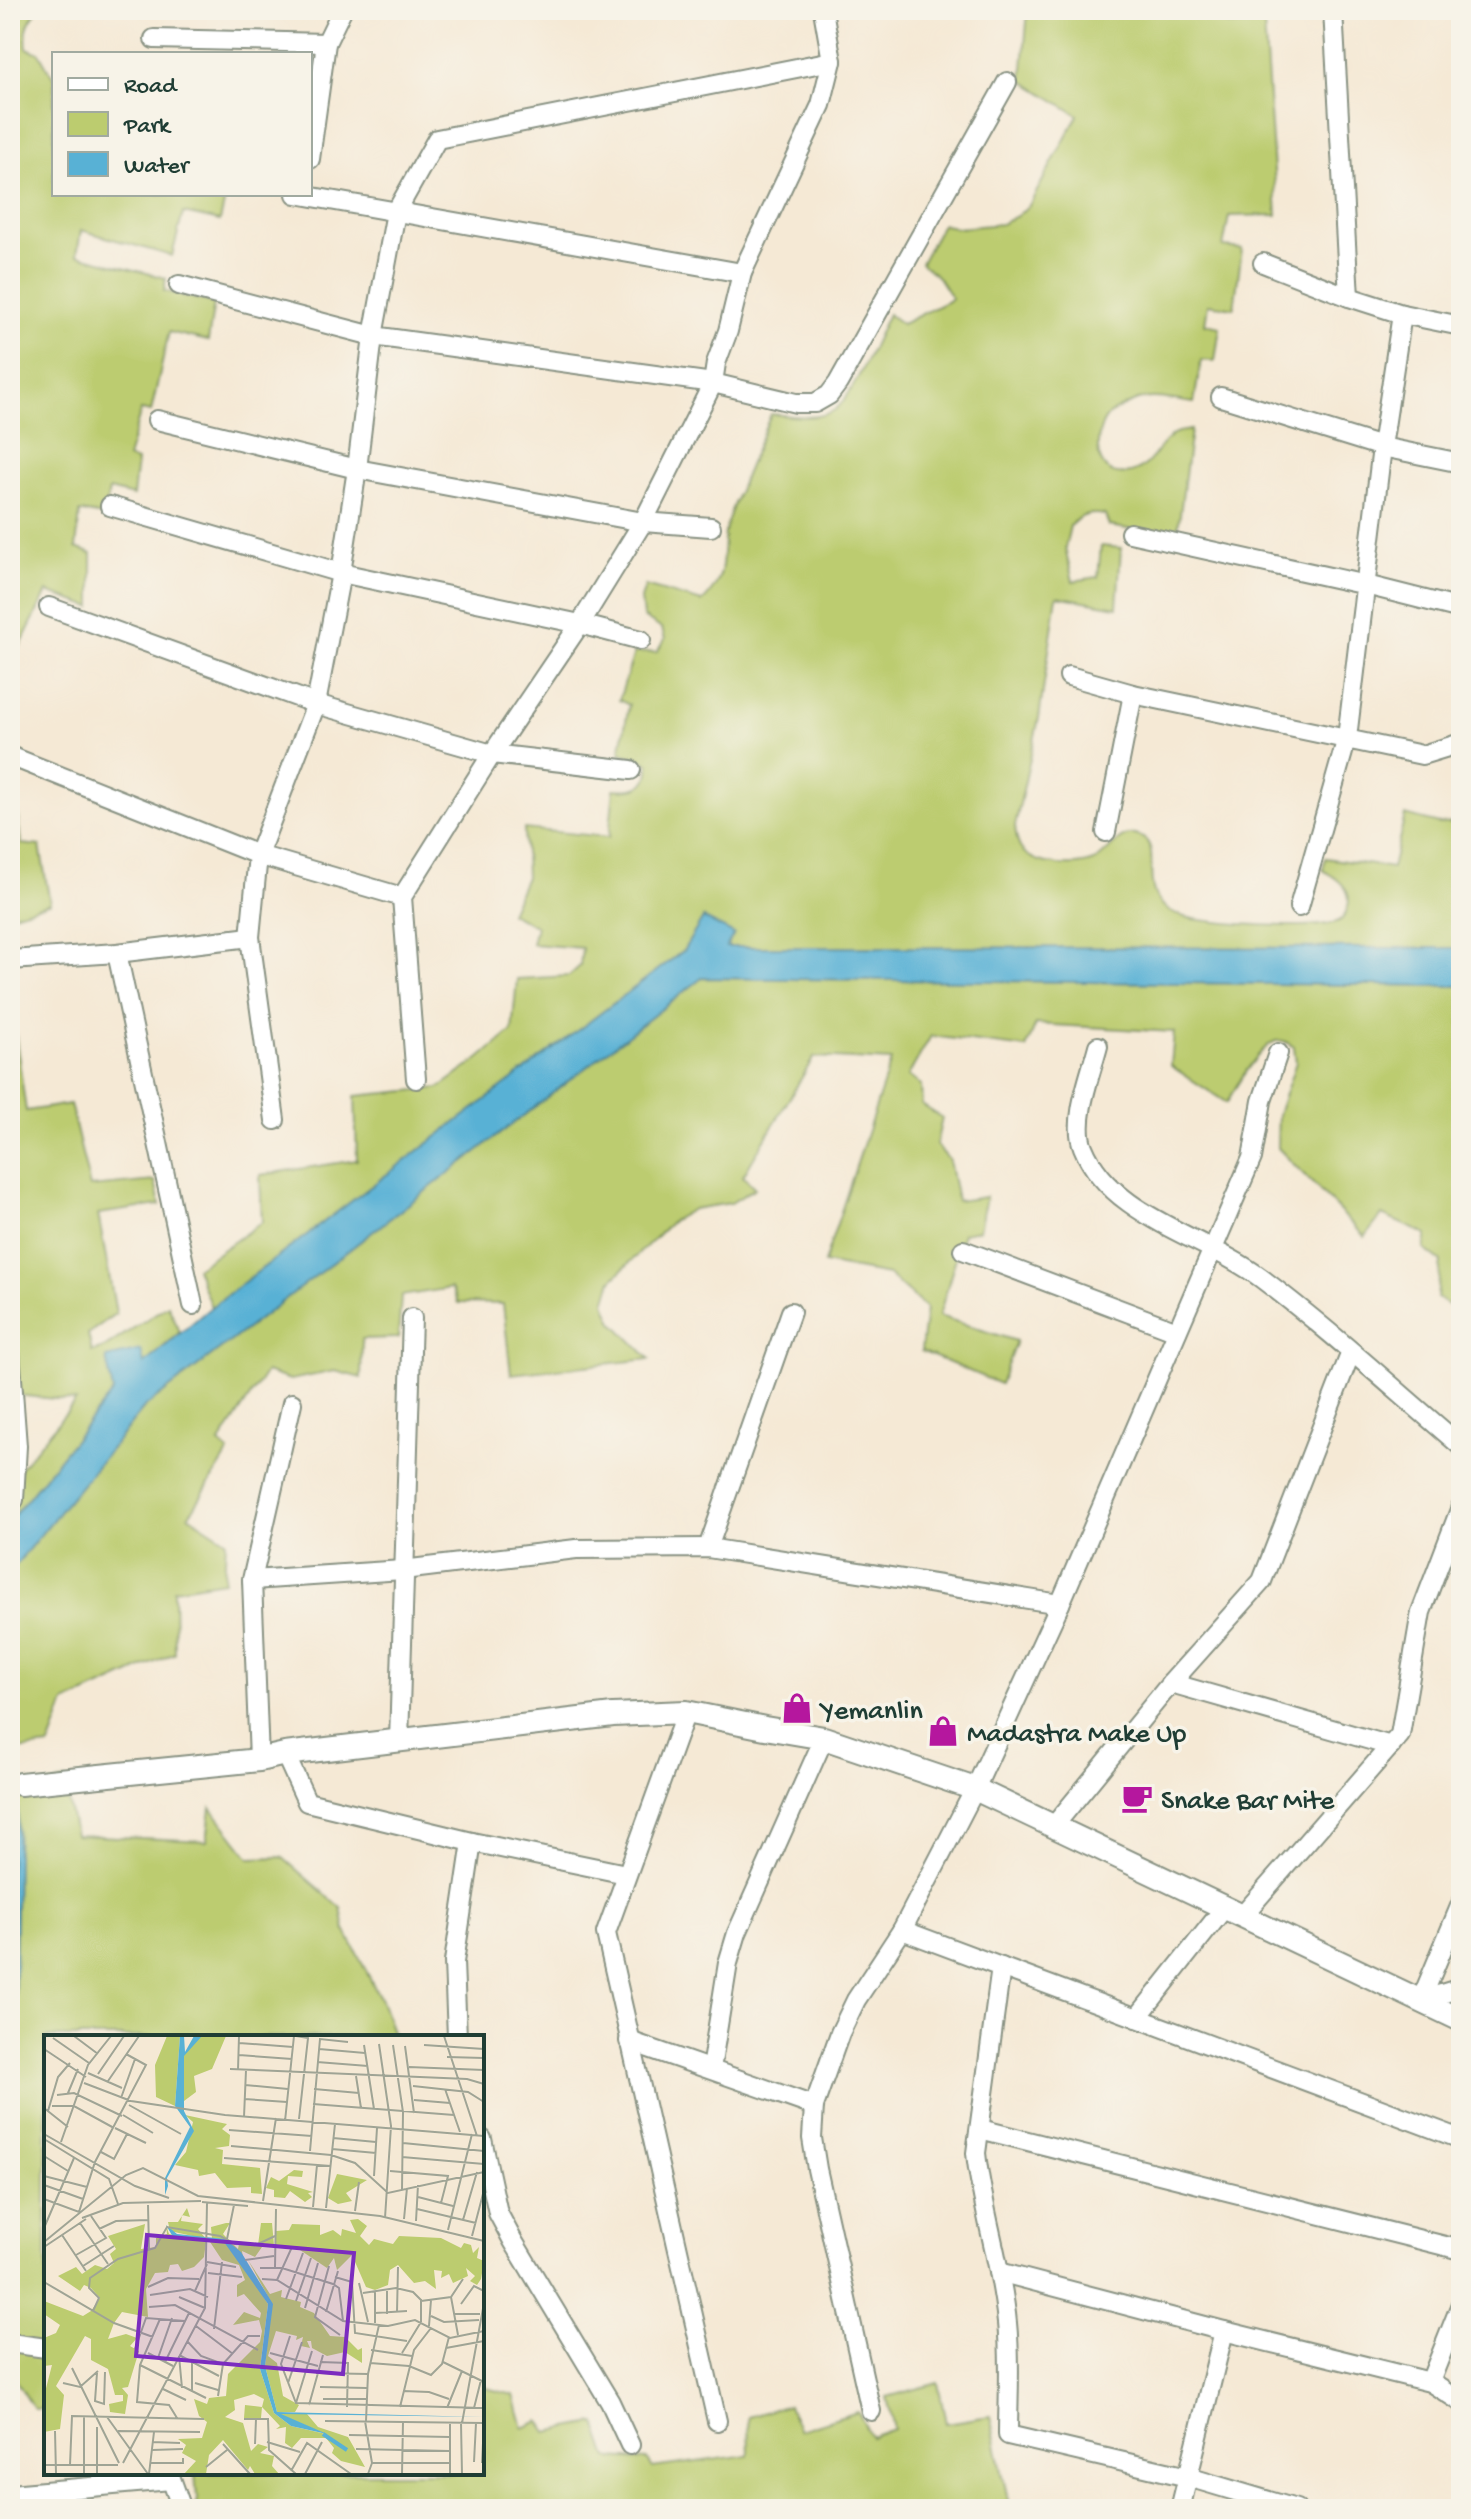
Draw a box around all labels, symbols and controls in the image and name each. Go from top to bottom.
legend [52,52,312,196]
text: Road [124,73,178,102]
text: Park [123,113,172,142]
text: Water [124,153,191,182]
shop icon: Yemanlin [780,1691,814,1725]
place label: Yemanlin [818,1696,923,1729]
shop icon: Madastra Make Up [926,1714,960,1748]
place label: Madastra Make Up [967,1719,1186,1752]
cafe icon: Snake Bar Mite [1120,1781,1154,1815]
place label: Snake Bar Mite [1161,1786,1335,1819]
inset map [44,2035,484,2475]

